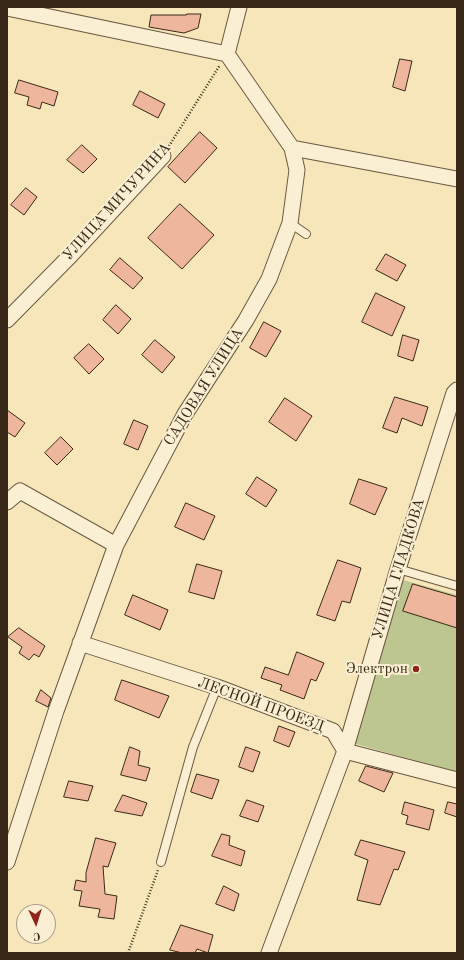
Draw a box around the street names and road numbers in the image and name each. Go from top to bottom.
street label: УЛИЦА МИЧУРИНА [59,139,175,265]
street label: САДОВАЯ УЛИЦА [160,325,248,449]
street label: УЛИЦА ГЛАДКОВА [369,496,429,642]
street label: ЛЕСНОЙ ПРОЕЗД [195,674,327,736]

